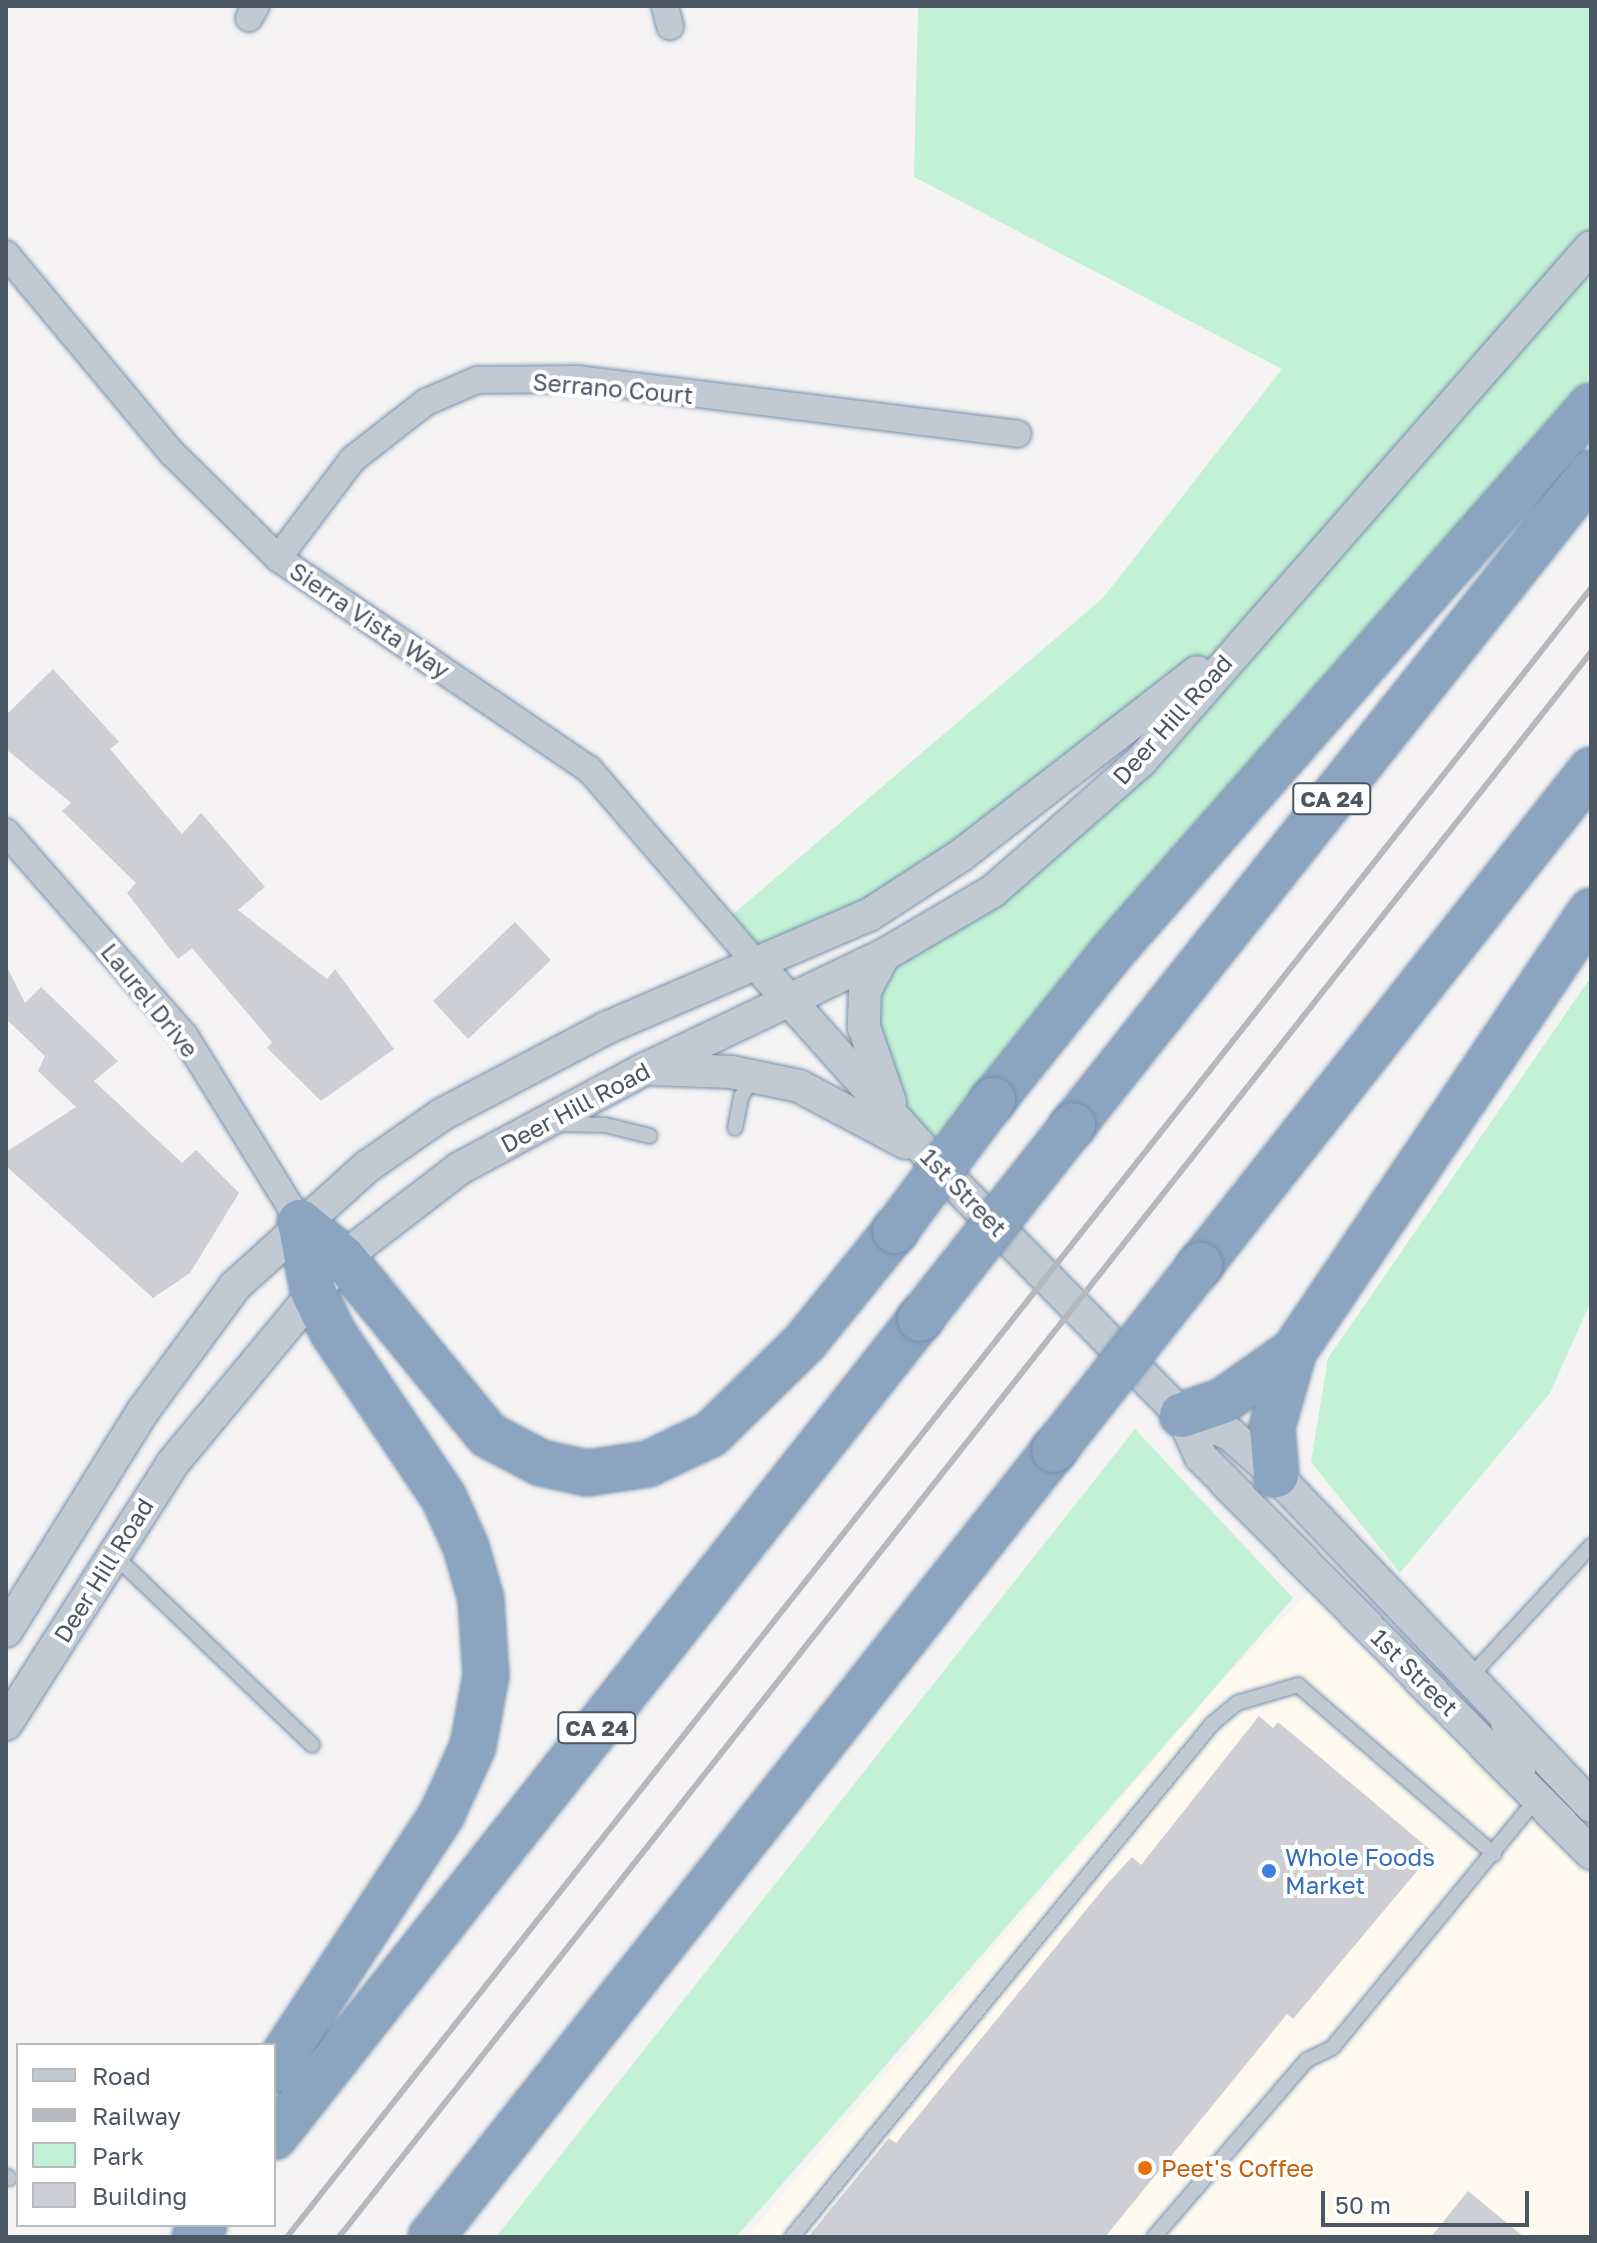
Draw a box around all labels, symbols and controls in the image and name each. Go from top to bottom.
street label: Serrano Court [531,367,695,409]
street label: Sierra Vista Way [285,556,455,684]
street label: Deer Hill Road [1106,648,1238,790]
road number: CA 24 [1292,781,1372,817]
street label: Laurel Drive [95,937,205,1063]
street label: Deer Hill Road [495,1056,655,1158]
street label: 1st Street [915,1142,1013,1242]
street label: Deer Hill Road [47,1492,159,1648]
street label: 1st Street [1366,1623,1464,1721]
road number: CA 24 [557,1710,637,1746]
place label: Whole Foods Market [1285,1843,1435,1899]
marker: Whole Foods Market [1260,1862,1278,1880]
legend [16,2043,276,2227]
text: Road [92,2061,151,2090]
text: Railway [92,2101,181,2130]
text: Park [92,2141,144,2170]
place label: Peet's Coffee [1161,2154,1314,2182]
marker: Peet's Coffee [1136,2159,1154,2177]
scale bar [1325,2175,1533,2225]
text: Building [92,2181,187,2210]
text: 50 m [1335,2190,1391,2219]

